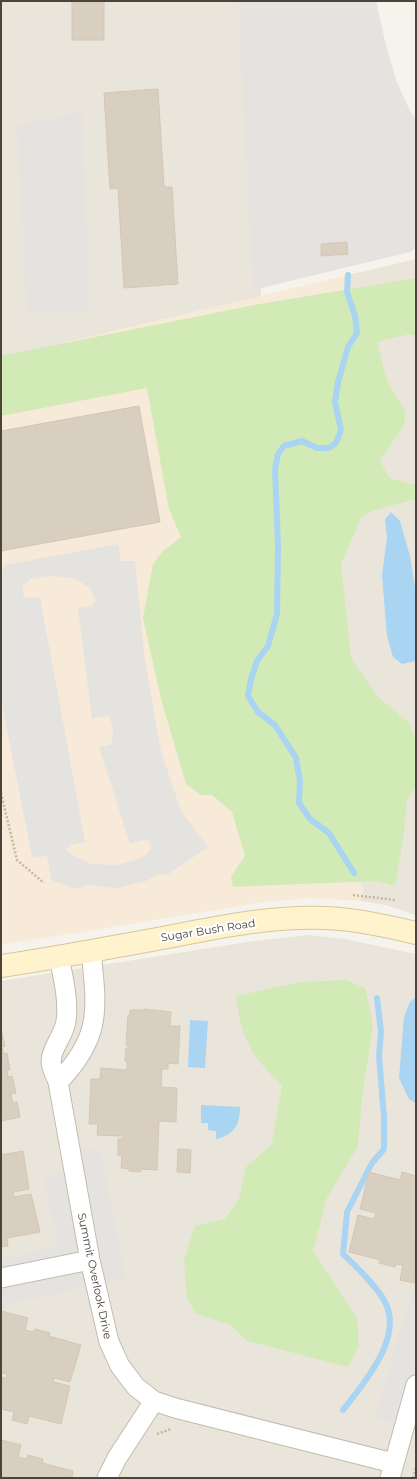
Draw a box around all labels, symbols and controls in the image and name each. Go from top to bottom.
street label: Sugar Bush Road [160,916,256,944]
street label: Summit Overlook Drive [75,1212,115,1341]

